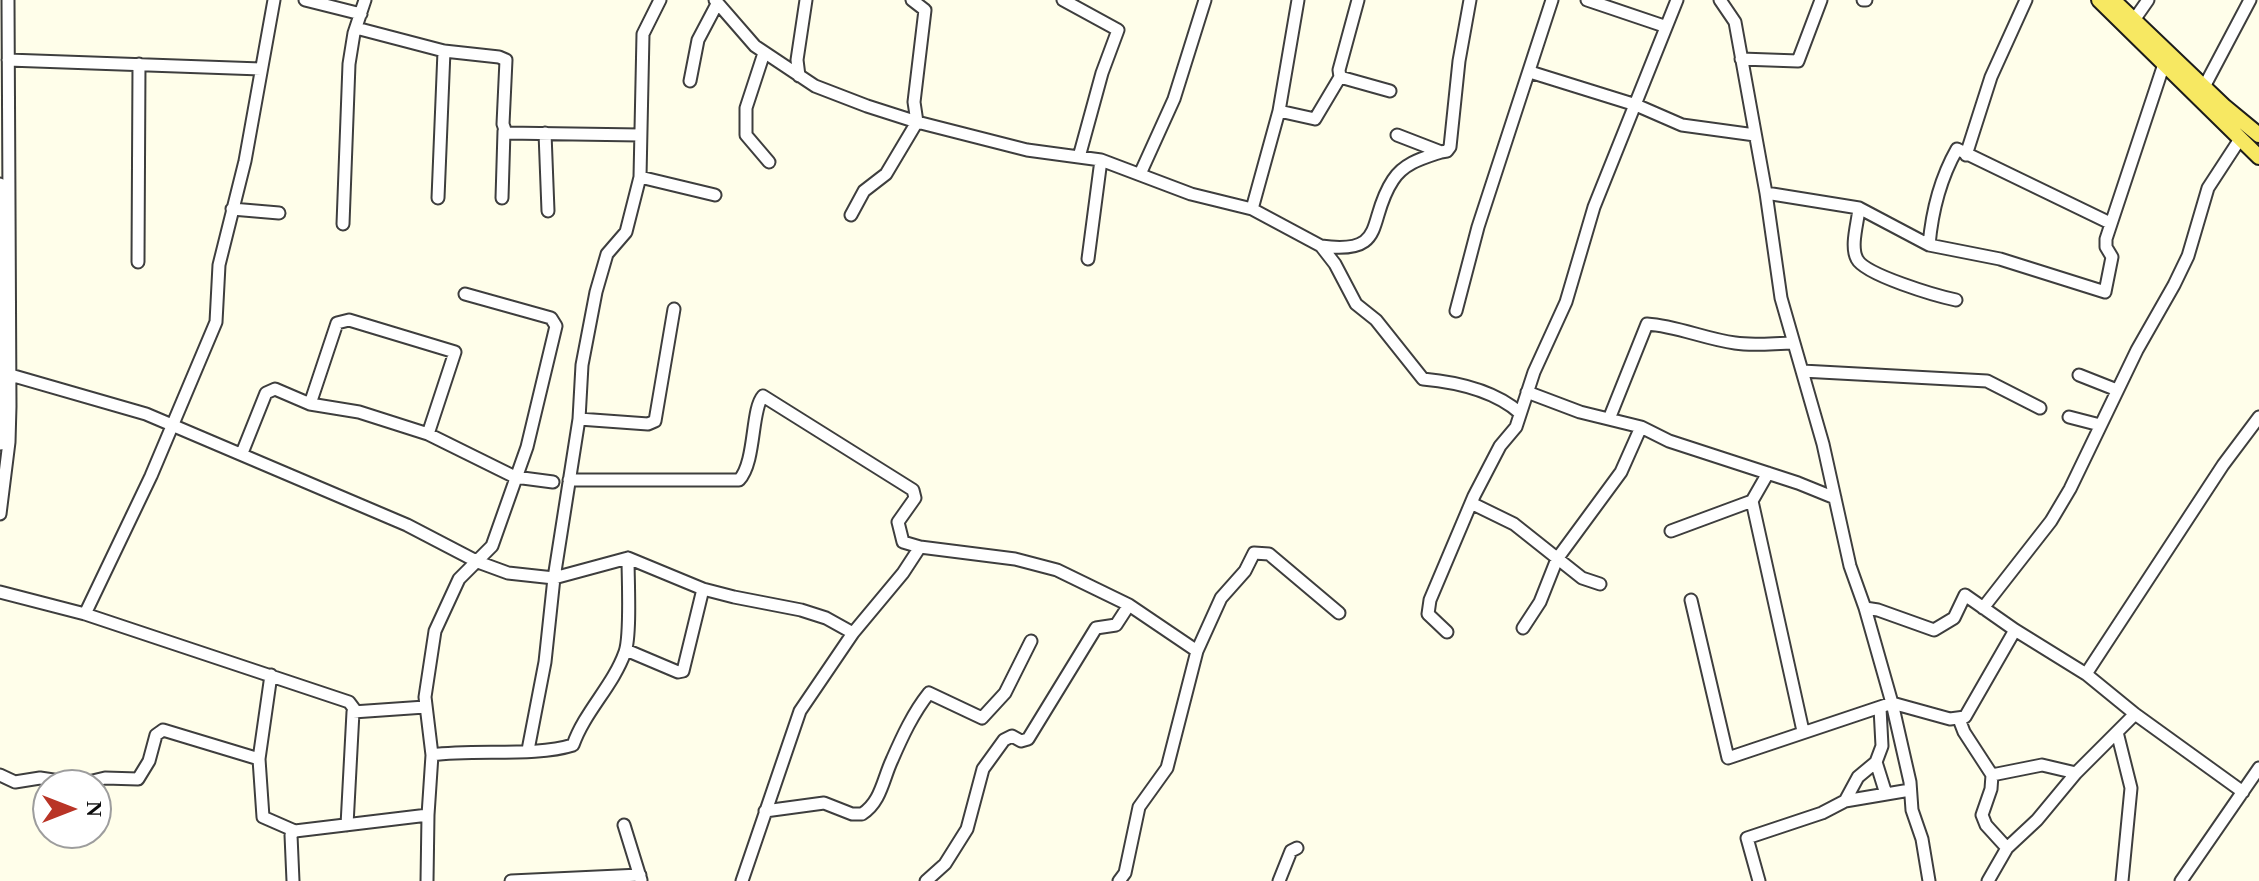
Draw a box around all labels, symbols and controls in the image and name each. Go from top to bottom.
north arrow [32,769,112,849]
text: N [82,801,107,817]

